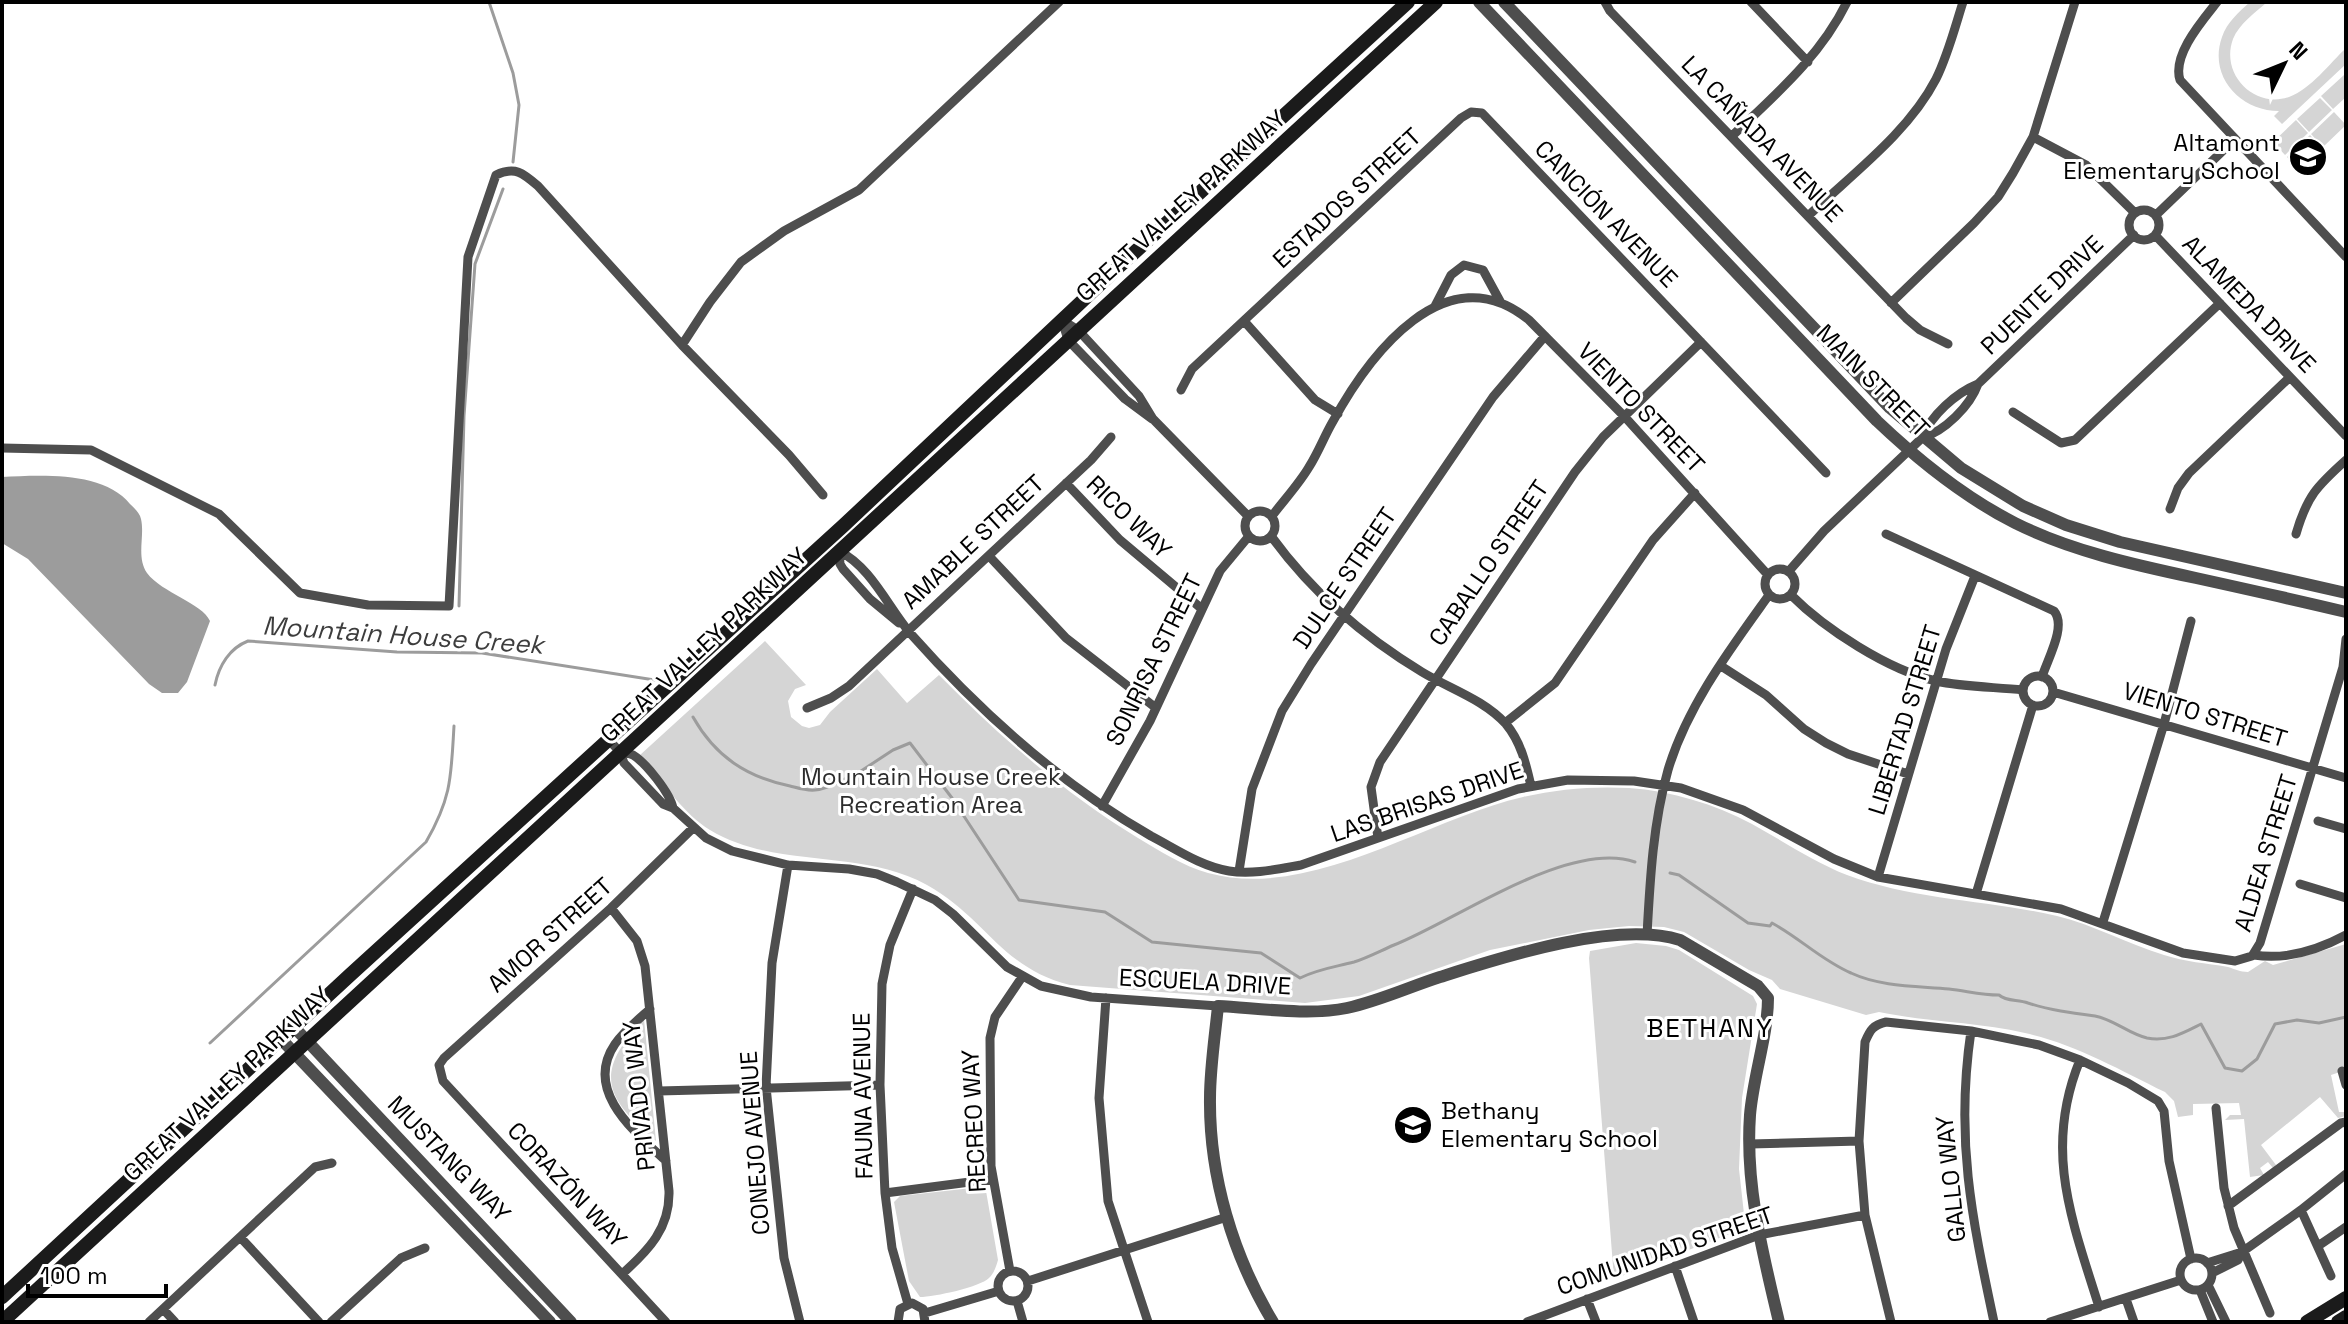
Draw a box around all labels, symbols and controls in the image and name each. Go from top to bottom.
north arrow [2244,24,2324,104]
text: N [2283,35,2314,65]
street label: LA CAÑADA AVENUE [1675,49,1850,228]
street label: GREAT VALLEY PARKWAY [1069,103,1293,308]
street label: ESTADOS STREET [1266,121,1427,274]
place label: Altamont Elementary School [2063,127,2280,186]
street label: CANCIÓN AVENUE [1528,133,1685,294]
school or university icon: Altamont Elementary School [2287,136,2329,178]
street label: PUENTE DRIVE [1974,228,2110,361]
street label: ALAMEDA DRIVE [2176,228,2323,379]
street label: MAIN STREET [1810,317,1937,444]
street label: VIENTO STREET [1571,336,1712,480]
street label: AMABLE STREET [895,468,1051,616]
street label: RICO WAY [1080,468,1179,565]
street label: CABALLO STREET [1422,474,1556,652]
street label: DULCE STREET [1286,501,1403,654]
street label: GREAT VALLEY PARKWAY [593,540,814,749]
street label: SONRISA STREET [1098,569,1209,751]
water label: Mountain House Creek [261,608,548,662]
street label: LIBERTAD STREET [1861,621,1948,819]
street label: VIENTO STREET [2119,675,2291,754]
street label: LAS BRISAS DRIVE [1326,754,1527,849]
park label: Mountain House Creek Recreation Area [801,761,1061,820]
street label: ALDEA STREET [2227,770,2304,935]
street label: AMOR STREET [481,870,619,999]
street label: ESCUELA DRIVE [1118,962,1292,1001]
street label: GREAT VALLEY PARKWAY [116,979,337,1188]
district label: BETHANY [1646,1011,1774,1045]
street label: FAUNA AVENUE [846,1012,879,1180]
street label: PRIVADO WAY [615,1019,662,1172]
street label: RECREO WAY [954,1048,993,1193]
street label: CONEJO AVENUE [733,1050,776,1236]
street label: MUSTANG WAY [381,1089,518,1229]
place label: Bethany Elementary School [1441,1095,1658,1154]
school or university icon: Bethany Elementary School [1392,1104,1434,1146]
street label: GALLO WAY [1928,1114,1973,1244]
street label: CORAZÓN WAY [501,1115,634,1255]
street label: COMUNIDAD STREET [1552,1199,1777,1302]
scale bar [28,1248,166,1298]
text: 100 m [40,1260,108,1291]

